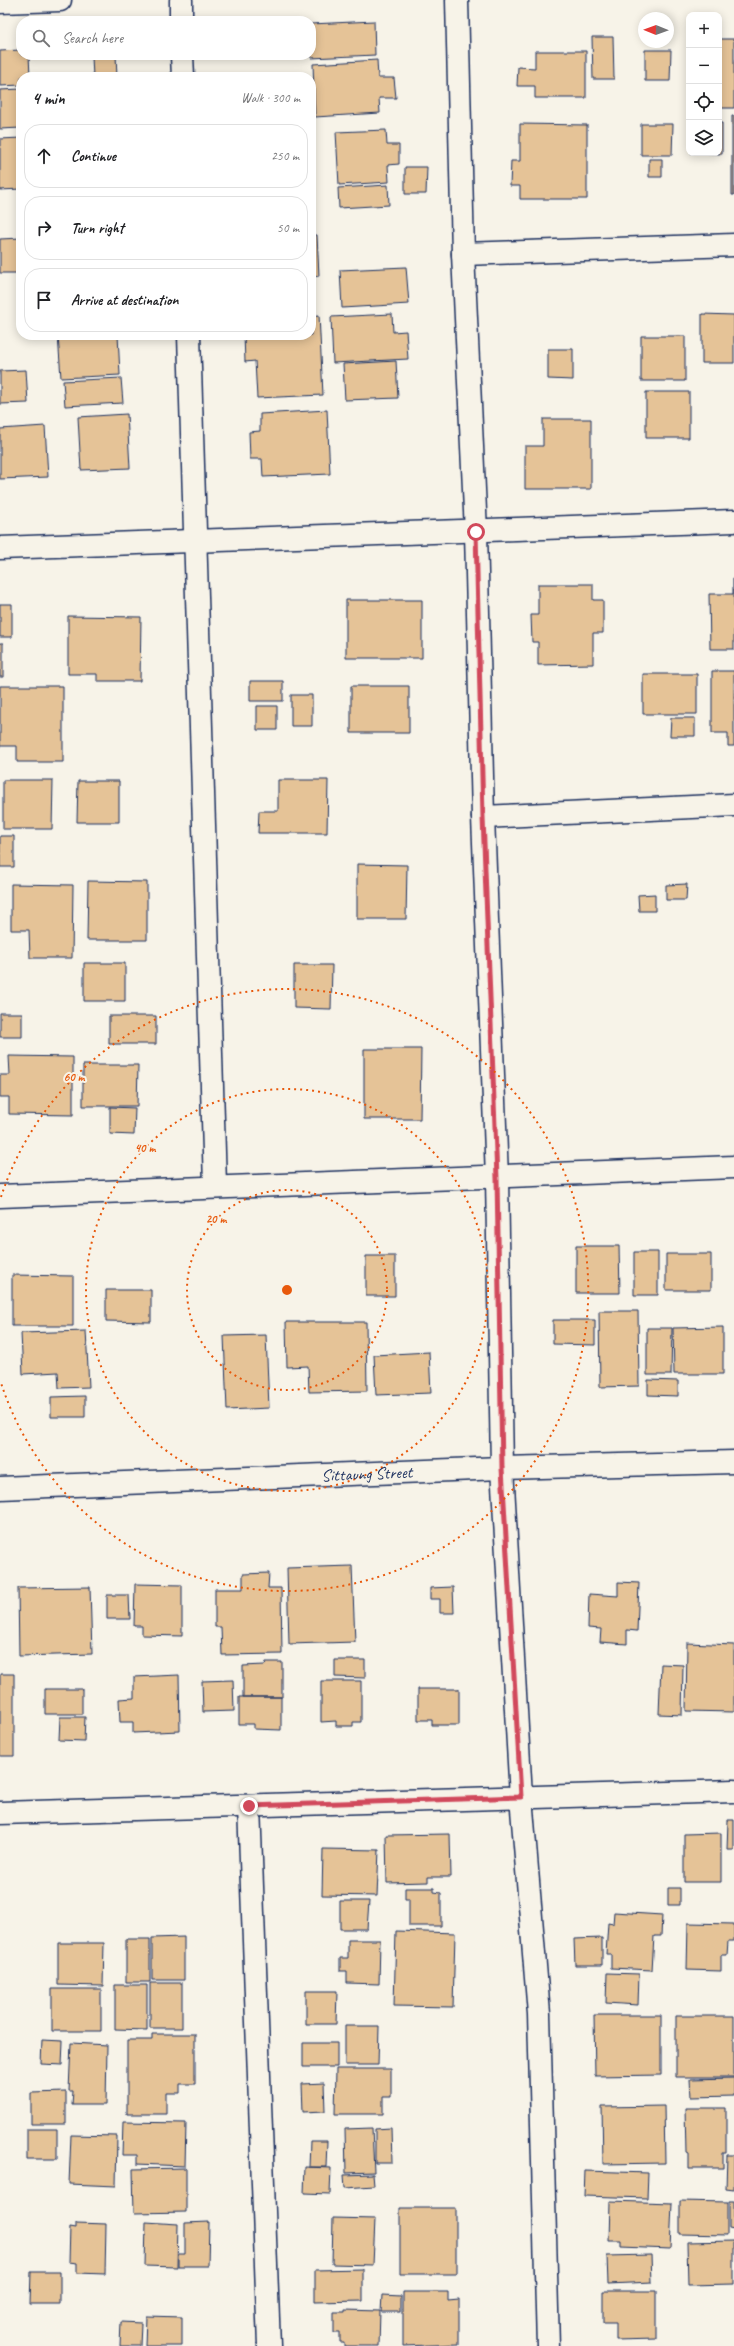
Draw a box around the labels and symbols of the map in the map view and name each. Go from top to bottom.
north arrow [638,12,674,48]
route start [467,523,485,541]
text: 60 m [64,1069,86,1085]
text: 40 m [135,1140,156,1156]
text: 20 m [206,1211,227,1227]
centre of rings [280,1283,294,1297]
street label: Sittaung Street [321,1461,415,1486]
route end [240,1797,258,1815]

